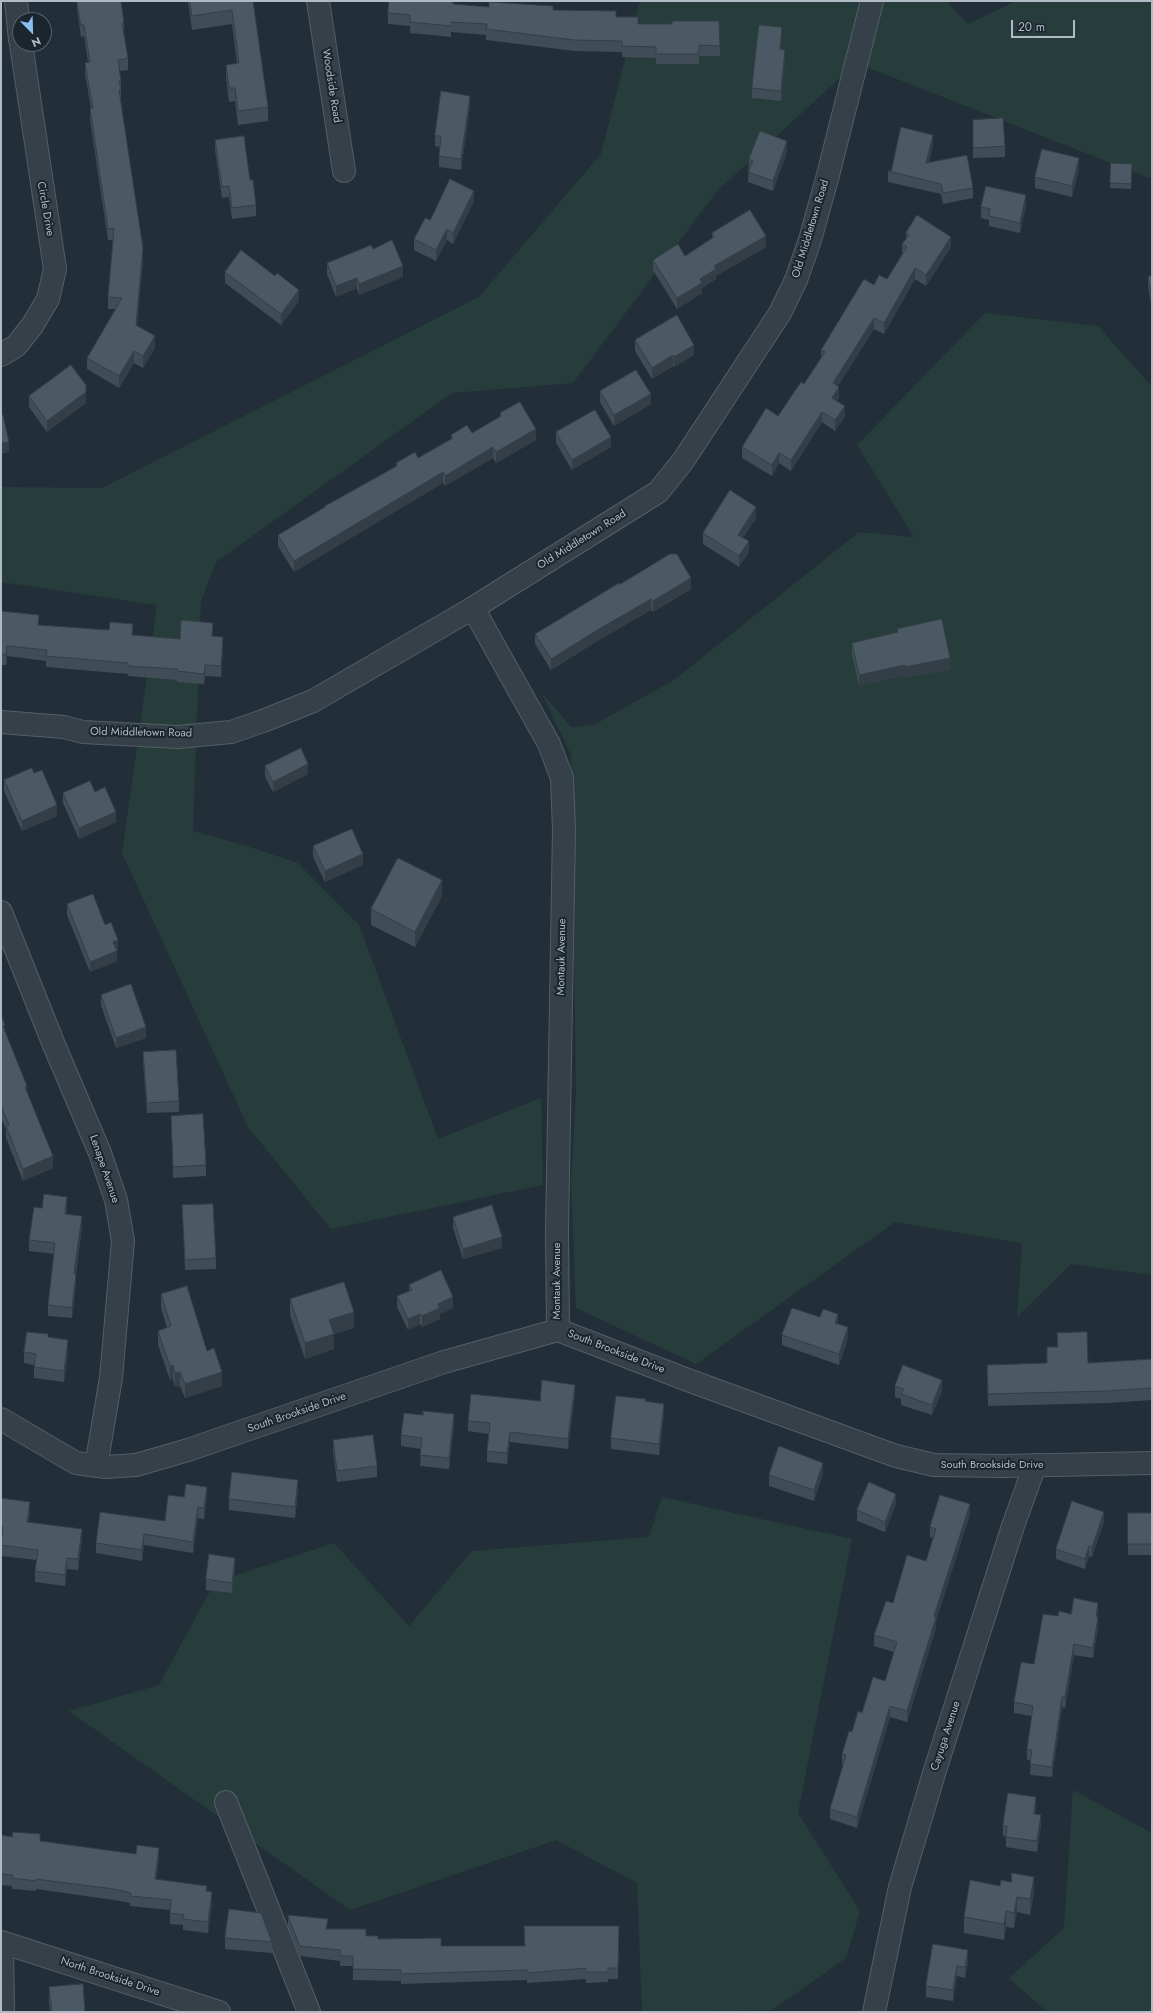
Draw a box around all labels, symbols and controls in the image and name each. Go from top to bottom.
north arrow [12,12,52,52]
scale bar [1013,12,1077,38]
text: 20 m [1018,18,1045,36]
text: N [29,33,43,51]
street label: Woodside Road [319,48,343,124]
street label: Old Middletown Road [790,178,832,280]
street label: Circle Drive [34,181,56,237]
street label: Old Middletown Road [535,507,629,573]
street label: Old Middletown Road [90,726,192,740]
street label: Montauk Avenue [555,918,569,996]
street label: Lenape Avenue [86,1133,122,1205]
street label: Montauk Avenue [550,1243,564,1319]
street label: South Brookside Drive [566,1327,666,1377]
street label: South Brookside Drive [246,1390,348,1436]
street label: South Brookside Drive [940,1458,1044,1472]
street label: Cayuga Avenue [929,1699,963,1773]
street label: North Brookside Drive [59,1955,161,1999]

